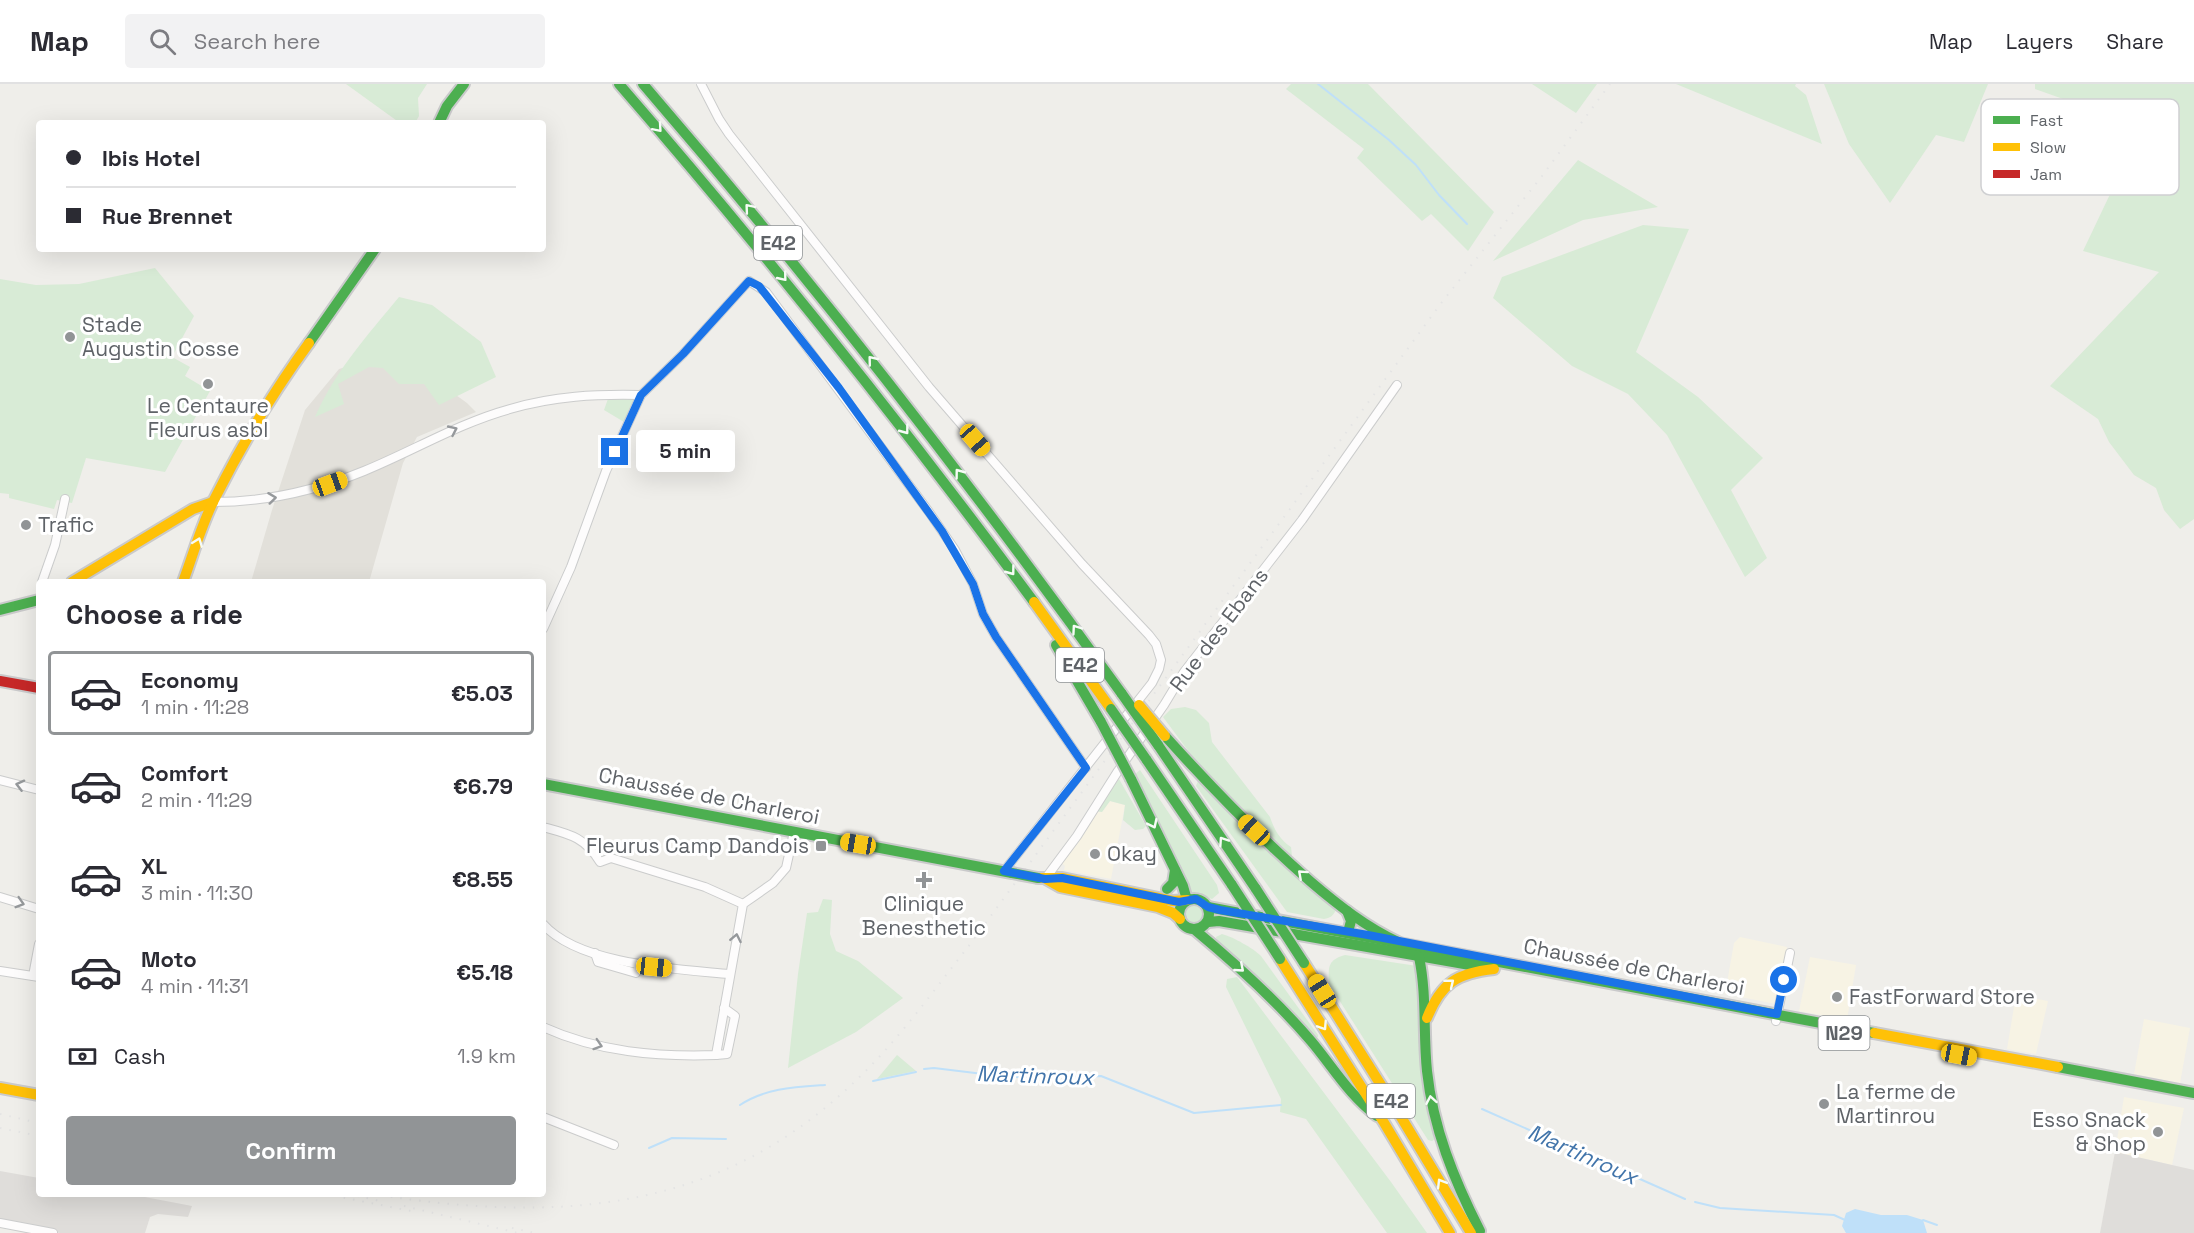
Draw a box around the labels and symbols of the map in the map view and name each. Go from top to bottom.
legend [1981,99,2179,195]
text: Fast [2030,110,2063,131]
one-way arrow [651,121,662,132]
text: Slow [2030,137,2066,158]
text: Jam [2030,164,2062,185]
one-way arrow [745,204,756,215]
road number: E42 [754,226,802,260]
one-way arrow [776,270,787,281]
place label: Stade Augustin Cosse [82,311,239,362]
marker: Stade Augustin Cosse [63,330,77,344]
one-way arrow [868,355,879,366]
marker: Le Centaure Fleurus asbl [201,377,215,391]
place label: Le Centaure Fleurus asbl [147,392,269,443]
car [956,421,994,459]
one-way arrow [897,423,908,434]
one-way arrow [447,426,458,438]
callout: 5 min [636,431,735,473]
route end [601,438,628,465]
one-way arrow [956,468,967,479]
car [310,469,350,499]
one-way arrow [267,492,276,504]
place label: Trafic [38,511,94,538]
marker: Trafic [19,518,33,532]
one-way arrow [191,537,204,548]
street label: Rue des Ebans [1163,563,1274,697]
one-way arrow [1004,564,1015,575]
one-way arrow [1072,625,1083,636]
road number: E42 [1056,648,1104,682]
street label: Chaussée de Charleroi [596,761,822,830]
one-way arrow [15,779,25,792]
car [1235,811,1273,849]
one-way arrow [1145,818,1157,829]
place label: Fleurus Camp Dandois [586,832,809,859]
car [839,832,877,856]
one-way arrow [1219,837,1230,848]
marker: Fleurus Camp Dandois [814,839,828,853]
place label: Okay [1107,840,1157,867]
marker: Okay [1088,847,1102,861]
one-way arrow [1298,870,1309,881]
marker: Clinique Benesthetic [915,871,933,889]
place label: Clinique Benesthetic [862,890,986,941]
one-way arrow [14,895,25,908]
street label: Chaussée de Charleroi [1521,932,1747,1001]
one-way arrow [729,933,742,943]
car [635,956,673,978]
one-way arrow [1233,960,1244,971]
route start [1770,966,1797,993]
car [1305,971,1339,1011]
one-way arrow [1443,980,1454,991]
place label: FastForward Store [1849,983,2035,1010]
marker: FastForward Store [1830,990,1844,1004]
road number: N29 [1818,1016,1870,1050]
one-way arrow [1315,1020,1327,1030]
one-way arrow [592,1038,603,1050]
car [1940,1043,1978,1067]
water label: Martinroux [976,1059,1096,1091]
place label: La ferme de Martinrou [1836,1078,1956,1129]
road number: E42 [1367,1084,1415,1118]
one-way arrow [1426,1095,1438,1105]
marker: La ferme de Martinrou [1817,1097,1831,1111]
place label: Esso Snack & Shop [2032,1106,2146,1157]
water label: Martinroux [1524,1117,1644,1191]
marker: Esso Snack & Shop [2151,1125,2165,1139]
one-way arrow [1437,1179,1448,1189]

